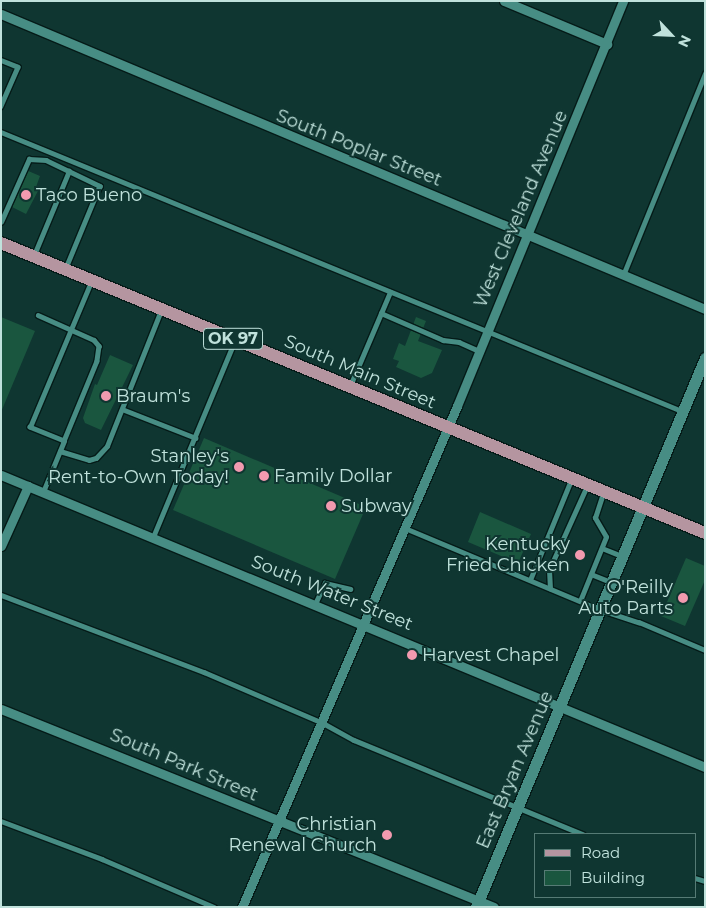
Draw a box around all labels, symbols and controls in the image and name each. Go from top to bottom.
north arrow [646,10,696,60]
text: N [674,32,695,50]
street label: South Poplar Street [273,105,445,191]
street label: West Cleveland Avenue [470,107,572,311]
place label: Taco Bueno [36,184,142,206]
marker: Taco Bueno [20,189,32,201]
road number: OK 97 [203,326,263,352]
street label: South Main Street [281,330,439,414]
place label: Braum's [116,385,190,407]
marker: Braum's [100,390,112,402]
place label: Stanley's Rent-to-Own Today! [48,446,229,488]
marker: Stanley's Rent-to-Own Today! [233,461,245,473]
place label: Family Dollar [274,465,392,487]
marker: Family Dollar [258,470,270,482]
place label: Subway [341,495,412,517]
marker: Subway [325,500,337,512]
place label: Kentucky Fried Chicken [446,534,570,576]
marker: Kentucky Fried Chicken [574,549,586,561]
street label: South Water Street [248,551,416,635]
place label: O'Reilly Auto Parts [578,577,673,620]
marker: O'Reilly Auto Parts [677,592,689,604]
place label: Harvest Chapel [422,644,559,666]
marker: Harvest Chapel [406,649,418,661]
street label: East Bryan Avenue [472,688,558,852]
street label: South Park Street [107,724,261,806]
place label: Christian Renewal Church [228,814,377,856]
marker: Christian Renewal Church [381,829,393,841]
legend [534,833,696,898]
text: Road [581,843,620,862]
text: Building [581,868,645,887]

